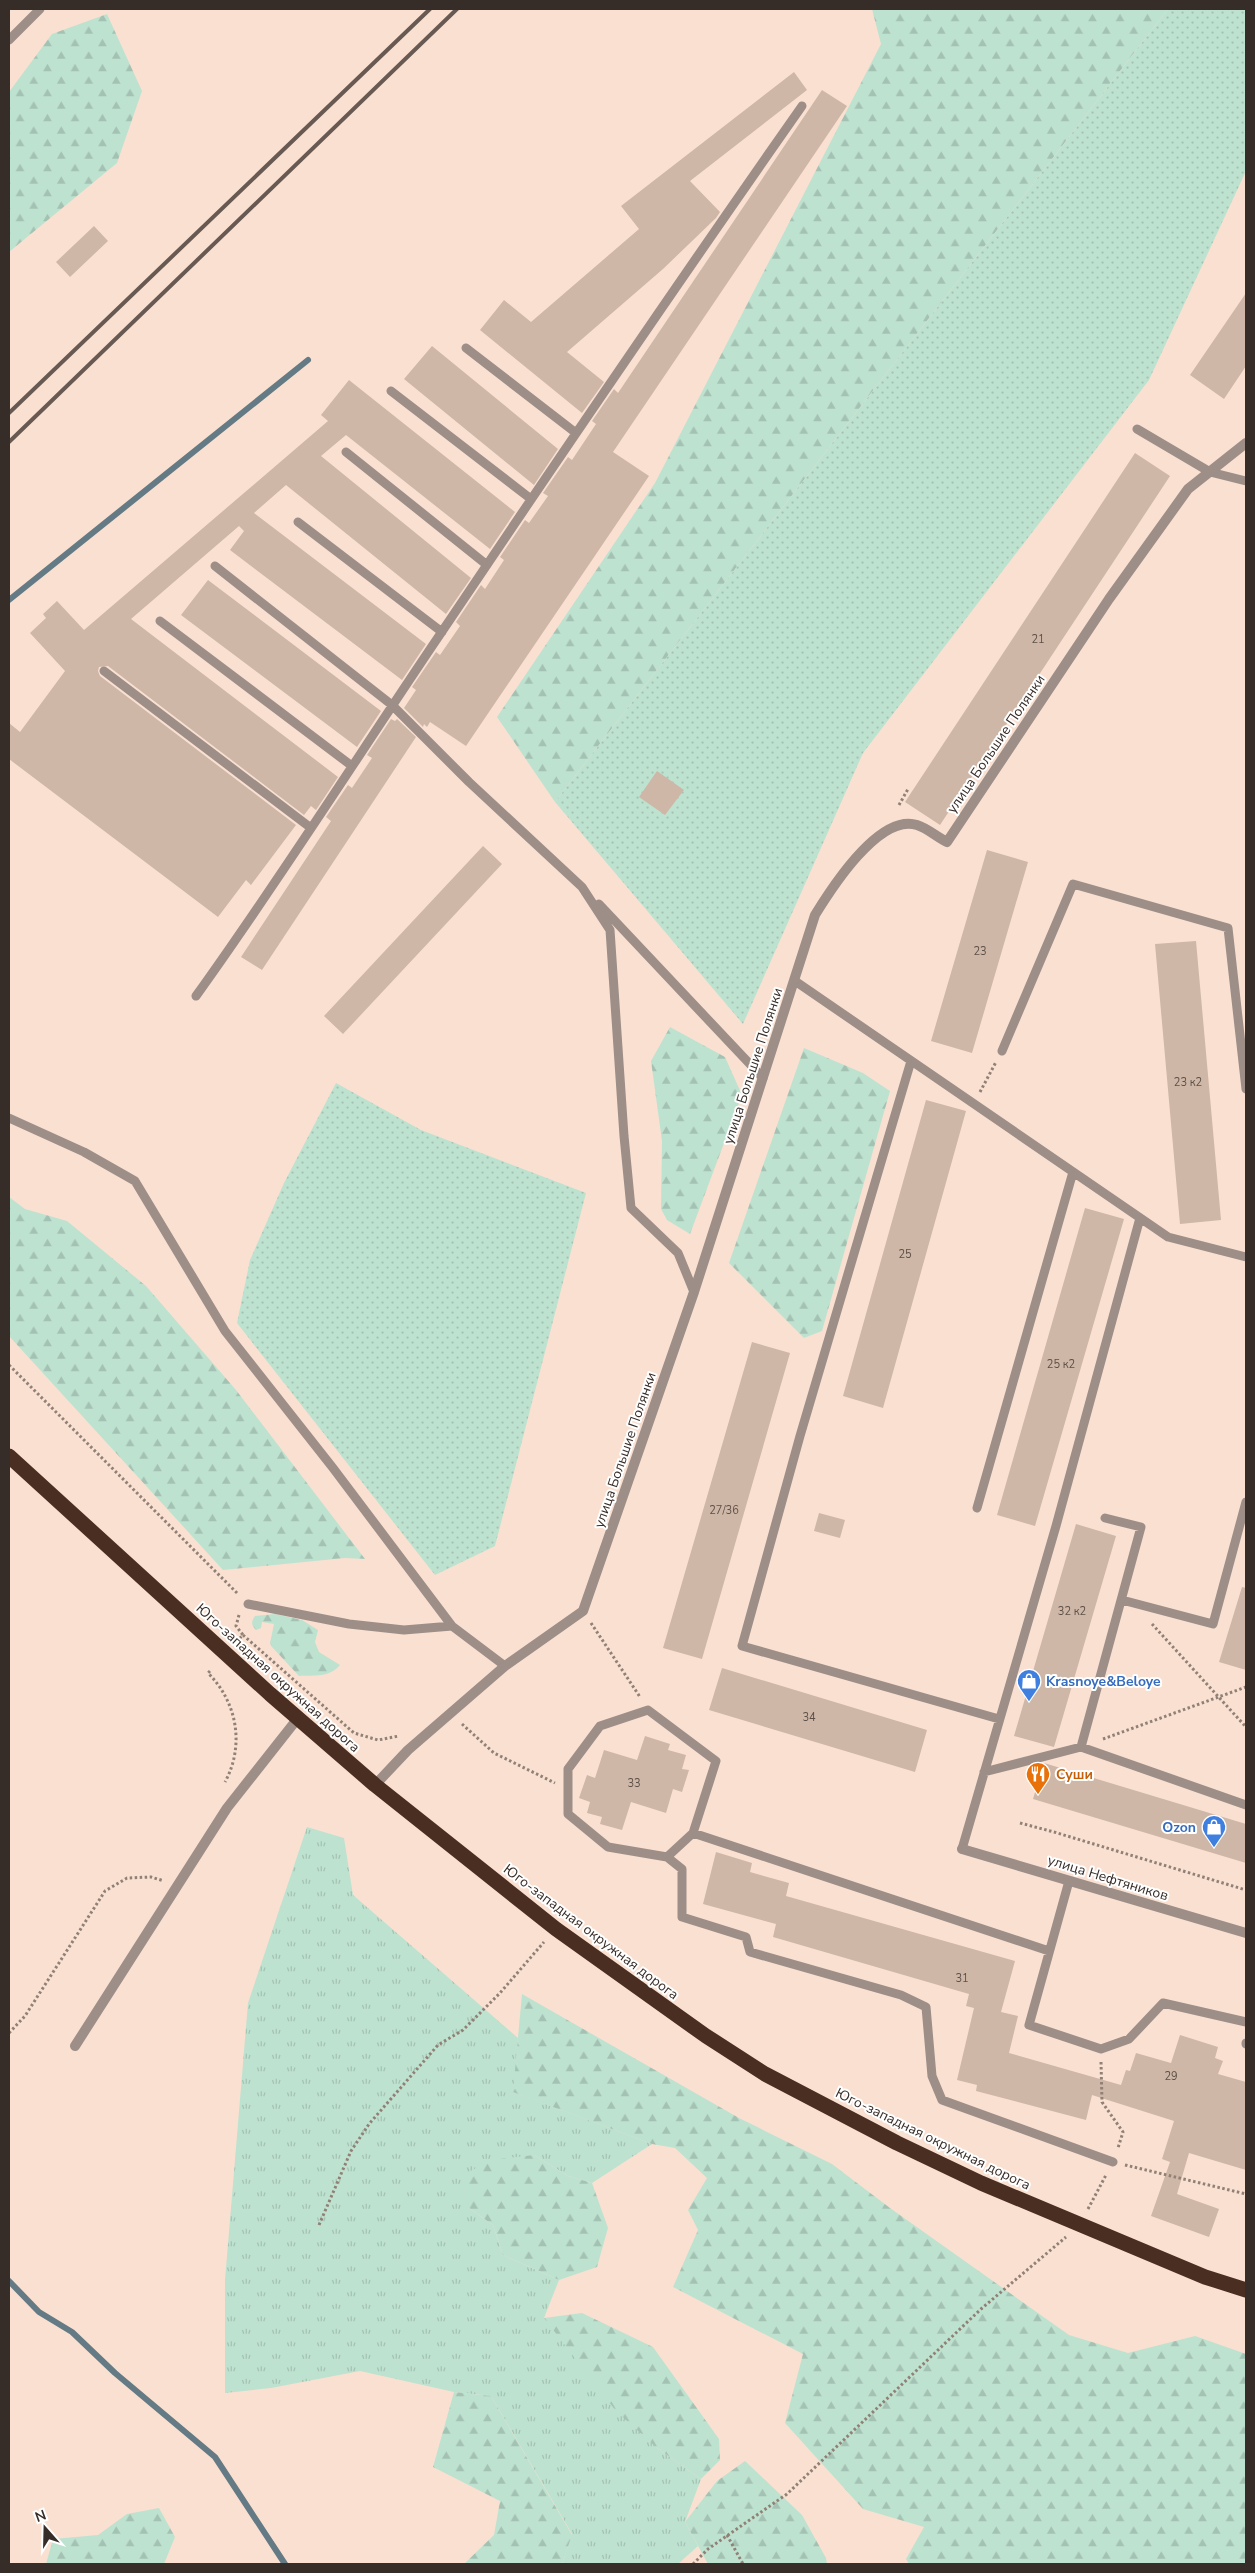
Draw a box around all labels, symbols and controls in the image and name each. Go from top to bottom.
house number: 21 [1031,632,1045,647]
street label: улица Большие Полянки [942,671,1050,817]
house number: 23 [973,944,987,959]
street label: улица Большие Полянки [719,985,787,1147]
house number: 23 к2 [1174,1075,1202,1090]
house number: 25 [898,1247,912,1262]
house number: 25 к2 [1047,1357,1075,1372]
street label: улица Большие Полянки [589,1370,661,1530]
house number: 27/36 [709,1503,739,1518]
street label: Юго-западная окружная дорога [192,1599,364,1757]
house number: 32 к2 [1058,1604,1086,1619]
shop icon: Krasnoye&Beloye [1016,1668,1042,1702]
place label: Krasnoye&Beloye [1046,1672,1161,1691]
house number: 34 [802,1710,816,1725]
restaurant icon: Суши [1025,1761,1051,1795]
place label: Суши [1056,1765,1093,1784]
house number: 33 [627,1776,641,1791]
shop icon: Ozon [1201,1814,1227,1848]
place label: Ozon [1162,1818,1196,1837]
street label: улица Нефтяников [1045,1851,1171,1905]
street label: Юго-западная окружная дорога [500,1860,682,2004]
house number: 31 [955,1971,969,1986]
house number: 29 [1164,2069,1178,2084]
street label: Юго-западная окружная дорога [832,2083,1034,2195]
north arrow [20,2503,70,2553]
text: N [33,2506,49,2527]

